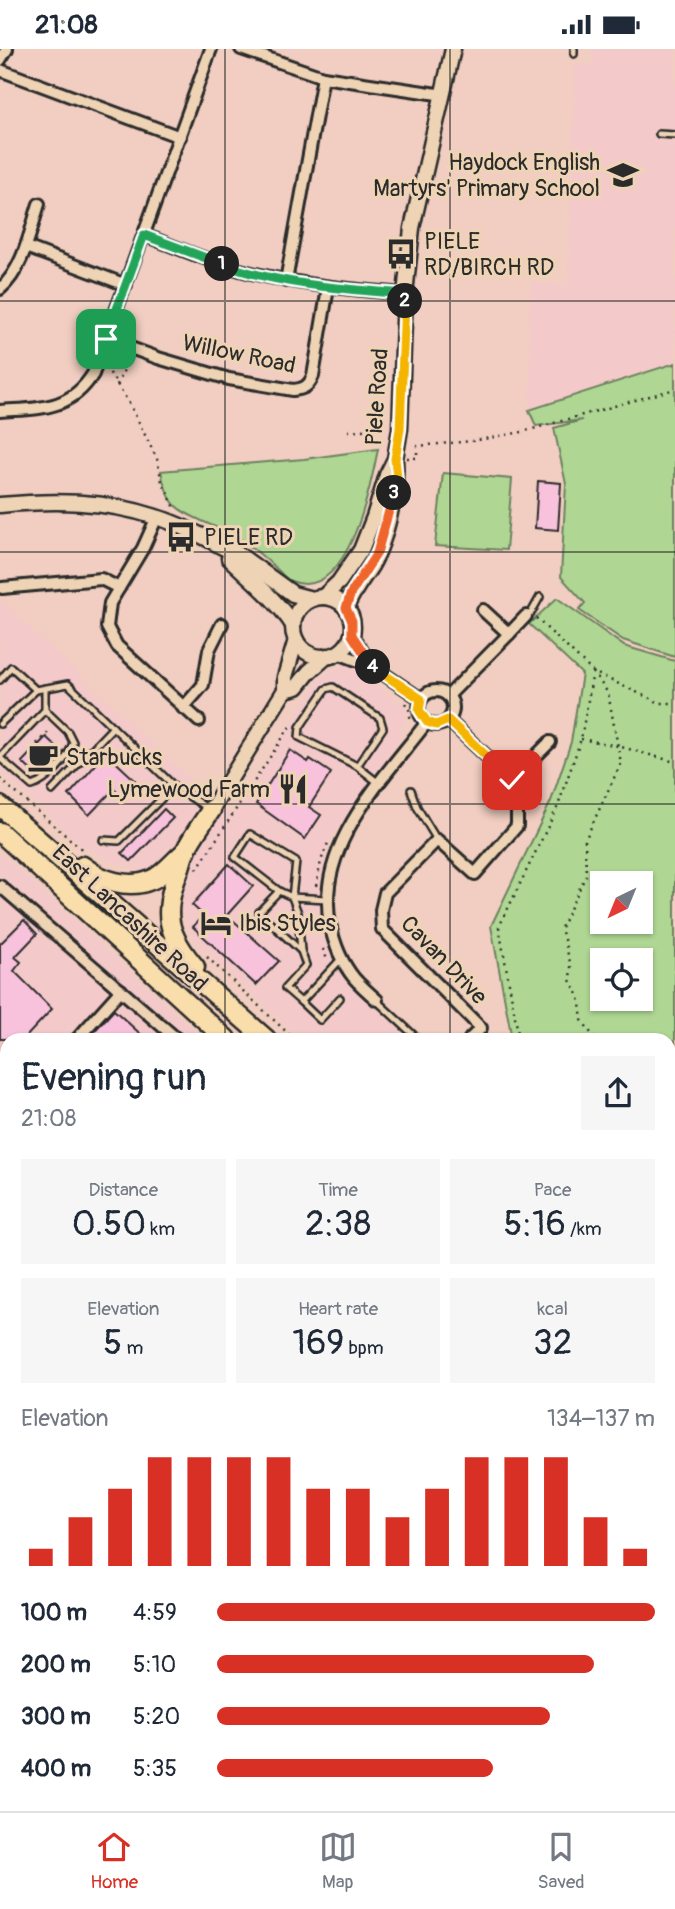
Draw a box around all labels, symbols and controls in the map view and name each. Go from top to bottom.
text: 21:08 [35,9,98,41]
place label: Haydock English Martyrs' Primary School [373,148,600,203]
school or university icon: Haydock English Martyrs' Primary School [606,158,640,192]
place label: PIELE RD/BIRCH RD [424,227,554,282]
bus stop icon: PIELE RD/BIRCH RD [384,237,418,271]
pin: 1 [204,247,240,281]
text: 1 [218,251,225,275]
pin: 2 [388,283,422,319]
text: 2 [399,288,410,312]
pin [76,309,136,369]
icon: arrive [87,320,125,358]
street label: Willow Road [180,328,298,380]
street label: Piele Road [359,347,395,447]
pin: 3 [376,475,412,511]
text: 3 [388,480,399,504]
bus stop icon: PIELE RD [164,520,198,554]
place label: PIELE RD [204,523,293,552]
pin: 4 [356,649,390,685]
text: 4 [367,654,378,678]
cafe icon: Starbucks [26,740,60,774]
place label: Starbucks [66,743,162,772]
pin [482,750,542,810]
icon: check [493,761,531,799]
restaurant icon: Lymewood Farm [276,772,310,806]
place label: Lymewood Farm [107,775,270,804]
street label: East Lancashire Road [46,838,214,998]
north arrow [590,871,653,935]
map controls [590,871,653,1011]
hotel icon: Ibis Styles [199,906,233,940]
place label: Ibis Styles [239,909,336,938]
street label: Cavan Drive [395,910,494,1011]
button: locate [590,948,653,1011]
text: Evening run [21,1054,207,1102]
button: share [581,1056,655,1130]
text: 21:08 [21,1104,76,1133]
text: Distance [89,1178,158,1202]
text: Time [318,1178,358,1202]
text: Pace [534,1178,571,1202]
text: 0.50 [72,1202,146,1246]
text: 2:38 [305,1202,371,1246]
text: 5:16 [504,1202,566,1246]
text: km [146,1217,175,1241]
text: /km [566,1217,602,1241]
text: Elevation [87,1297,160,1321]
text: Heart rate [298,1297,378,1321]
text: kcal [537,1297,568,1321]
text: 5 [103,1321,122,1365]
text: 169 [292,1321,344,1365]
text: 32 [533,1321,572,1365]
text: m [122,1336,143,1360]
text: bpm [344,1336,384,1360]
text: Elevation [21,1404,109,1433]
text: 134–137 m [547,1404,655,1433]
text: 100 m [21,1598,87,1627]
text: 4:59 [133,1598,177,1627]
text: 200 m [21,1650,91,1679]
text: 5:10 [133,1650,176,1679]
text: 300 m [21,1702,91,1731]
text: 5:20 [133,1702,180,1731]
text: 400 m [21,1754,91,1783]
text: 5:35 [133,1754,177,1783]
tab: Home [90,1828,138,1894]
tab: Map [319,1828,357,1894]
tab: Saved [538,1828,585,1894]

